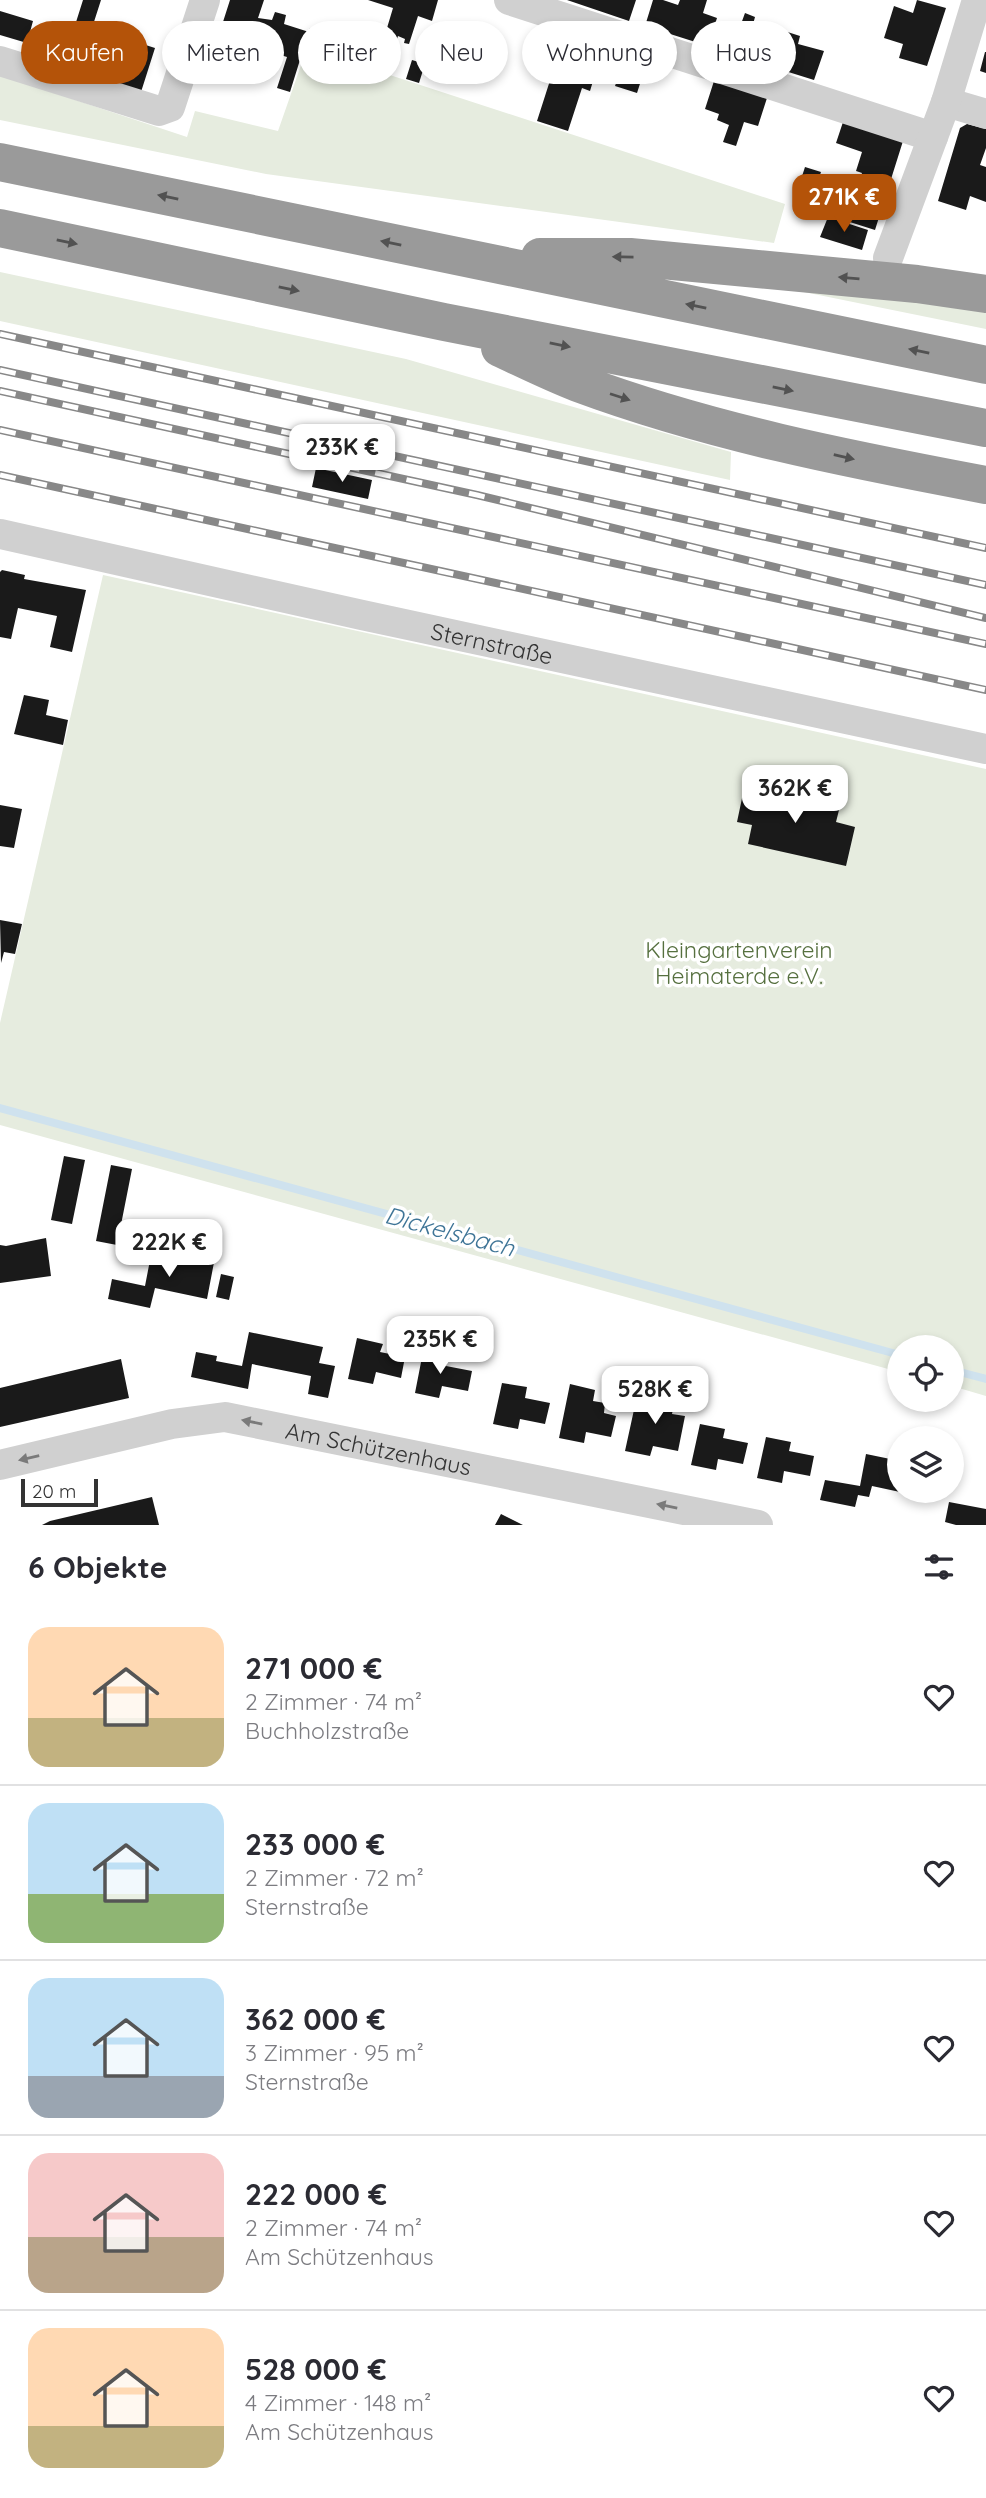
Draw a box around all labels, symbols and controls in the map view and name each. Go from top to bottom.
chip: Kaufen [21,21,148,84]
chip: Mieten [162,21,284,84]
chip: Filter [298,21,401,84]
chip: Neu [415,21,508,84]
chip: Wohnung [522,21,677,84]
chip: Haus [691,21,796,84]
pin: 271K € [787,174,901,234]
text: 271K € [808,182,880,211]
one-way arrow [157,191,179,202]
one-way arrow [56,236,78,247]
one-way arrow [380,238,402,249]
one-way arrow [612,252,634,263]
one-way arrow [838,272,860,283]
one-way arrow [278,284,300,295]
one-way arrow [685,300,707,311]
one-way arrow [549,339,571,350]
one-way arrow [908,346,930,357]
one-way arrow [772,383,794,394]
one-way arrow [609,392,630,403]
pin: 233K € [285,424,399,484]
text: 233K € [305,432,379,461]
one-way arrow [833,452,855,463]
street label: Sternstraße [428,616,556,670]
pin: 362K € [738,766,852,825]
text: 362K € [758,773,832,802]
park label: Kleingartenverein Heimaterde e.V. [645,935,833,990]
water label: Dickelsbach [382,1199,518,1263]
pin: 222K € [112,1220,226,1279]
text: 222K € [131,1227,207,1256]
pin: 235K € [383,1316,497,1376]
text: 235K € [403,1324,477,1353]
map controls [887,1335,964,1503]
button: locate [887,1335,964,1412]
pin: 528K € [598,1366,712,1426]
text: 528K € [618,1374,692,1403]
street label: Am Schützenhaus [283,1415,474,1481]
one-way arrow [241,1417,263,1428]
button: layers [887,1426,964,1503]
one-way arrow [18,1452,40,1463]
scale bar [21,1476,98,1508]
text: 20 m [32,1479,76,1503]
one-way arrow [656,1501,678,1512]
text: 6 Objekte [28,1548,167,1586]
icon: filters [920,1548,958,1586]
text: 271 000 € [245,1649,382,1687]
icon: home [84,1655,168,1739]
icon: heart [920,1678,958,1716]
text: 2 Zimmer · 74 m² [245,1687,422,1716]
text: Buchholzstraße [245,1716,409,1745]
text: 233 000 € [245,1825,385,1863]
icon: home [84,1831,168,1915]
icon: heart [920,1854,958,1892]
text: 2 Zimmer · 72 m² [245,1863,424,1892]
text: Sternstraße [245,1892,369,1921]
text: 362 000 € [245,2000,386,2038]
icon: home [84,2006,168,2090]
icon: heart [920,2029,958,2067]
text: 3 Zimmer · 95 m² [245,2038,424,2067]
text: Sternstraße [245,2067,369,2096]
text: 222 000 € [245,2175,387,2213]
icon: home [84,2181,168,2265]
icon: heart [920,2204,958,2242]
text: 2 Zimmer · 74 m² [245,2213,422,2242]
text: Am Schützenhaus [245,2242,434,2271]
text: 528 000 € [245,2350,387,2388]
icon: home [84,2356,168,2440]
icon: heart [920,2379,958,2417]
text: 4 Zimmer · 148 m² [245,2388,431,2417]
text: Am Schützenhaus [245,2417,434,2446]

